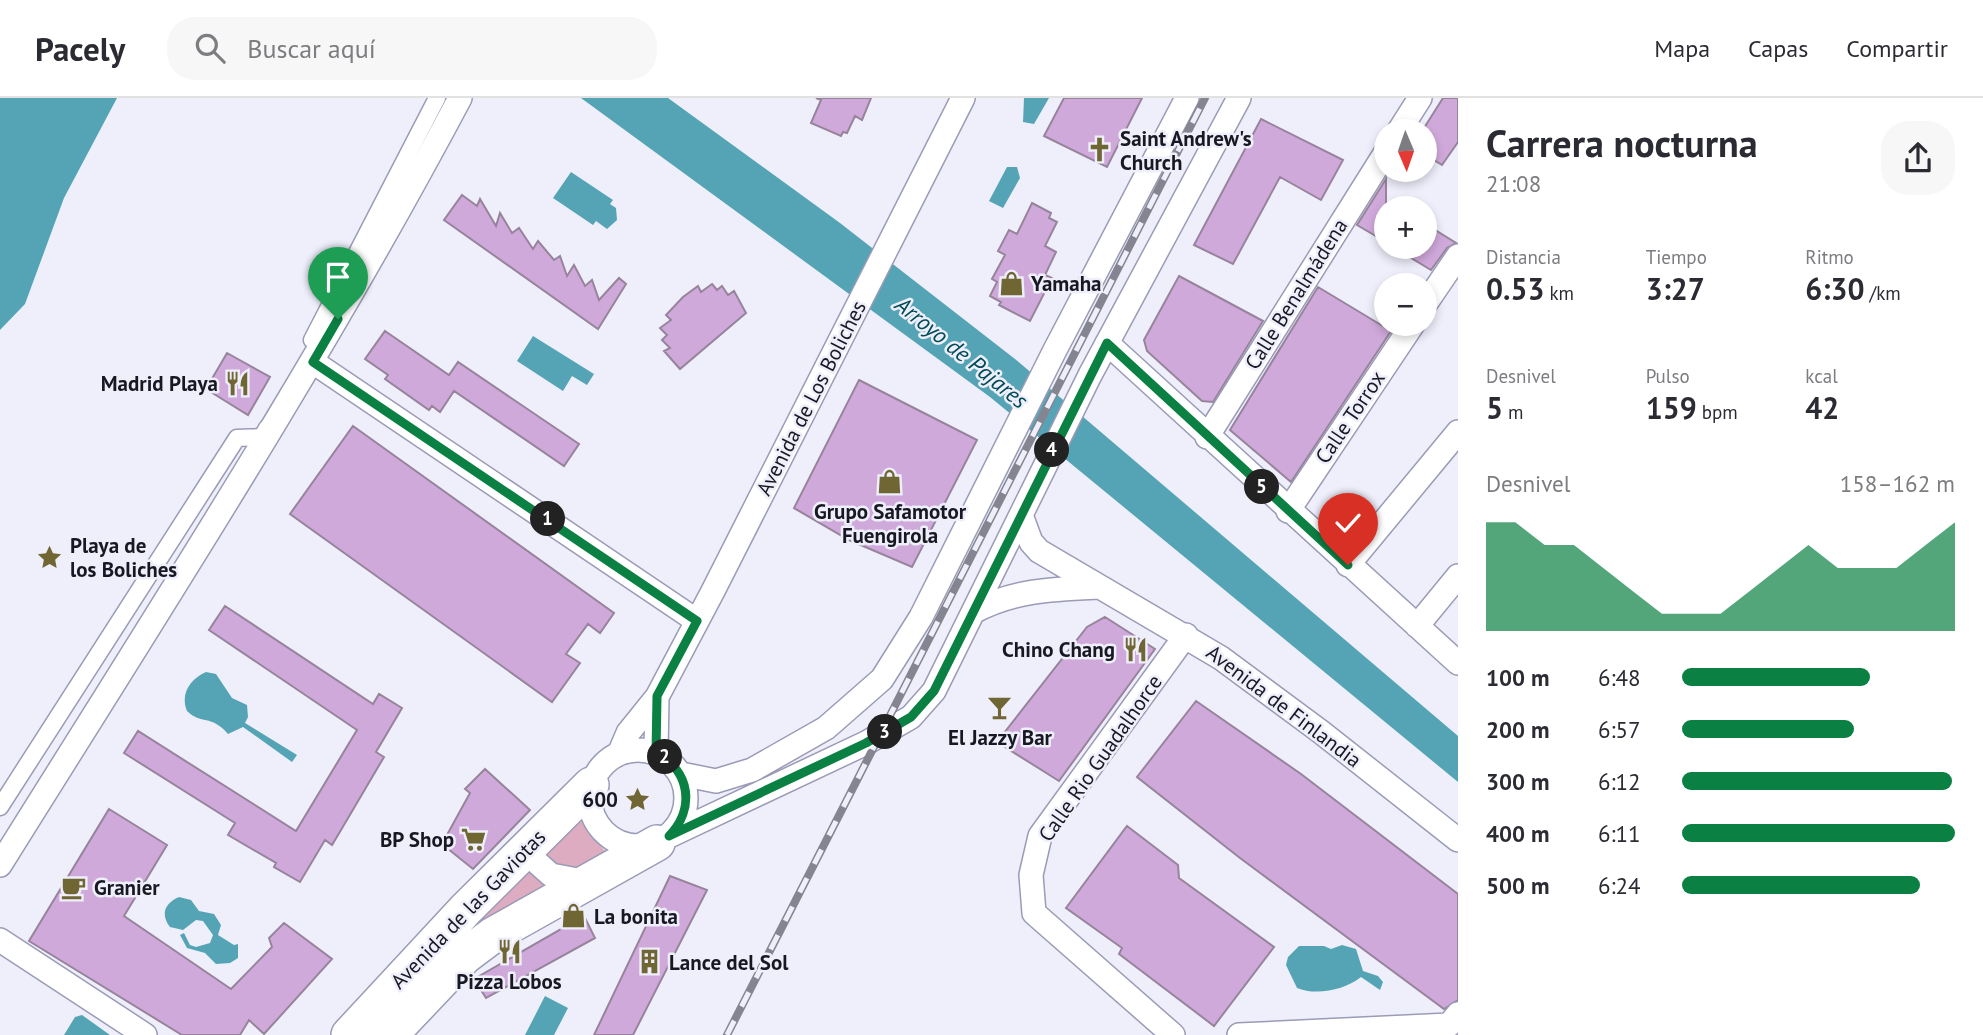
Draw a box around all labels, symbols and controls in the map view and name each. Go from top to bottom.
search box [167,17,657,80]
text: Pacely [35,27,125,70]
icon: search [191,29,229,67]
text: Buscar aquí [247,32,376,65]
text: Mapa [1654,33,1710,64]
text: Capas [1748,33,1808,64]
text: Compartir [1846,33,1948,64]
text: Carrera nocturna [1486,118,1758,167]
north arrow [1374,119,1437,182]
map controls [1374,119,1437,336]
button: share [1881,121,1955,195]
place label: Saint Andrew's Church [1120,125,1252,176]
church icon: Saint Andrew's Church [1086,136,1114,164]
text: 21:08 [1486,169,1541,198]
button: + [1374,196,1437,259]
street label: Calle Benalmádena [1239,214,1353,374]
text: Distancia [1486,245,1561,269]
text: Tiempo [1646,245,1707,269]
text: Ritmo [1805,245,1854,269]
pin [308,247,368,319]
icon: arrive [319,258,357,296]
shop icon: Yamaha [997,269,1025,297]
text: 0.53 [1486,269,1544,308]
text: 3:27 [1646,269,1705,308]
text: 6:30 [1805,269,1864,308]
place label: Yamaha [1030,270,1102,297]
button: − [1374,273,1437,336]
text: km [1544,281,1574,305]
text: /km [1864,281,1901,305]
water label: Arroyo de Pajares [889,289,1035,415]
street label: Avenida de Los Boliches [750,296,872,500]
text: Desnivel [1486,364,1556,388]
text: Pulso [1646,364,1690,388]
text: kcal [1805,364,1838,388]
street label: Calle Torrox [1309,365,1391,468]
restaurant icon: Madrid Playa [224,369,252,397]
place label: Madrid Playa [101,370,218,397]
text: 5 [1486,388,1503,427]
text: 159 [1646,388,1697,427]
text: 42 [1805,388,1839,427]
text: m [1503,400,1524,424]
text: bpm [1697,400,1738,424]
pin: 4 [1034,432,1070,468]
text: 4 [1046,437,1057,461]
shop icon: Grupo Safamotor Fuengirola [876,468,904,496]
text: Desnivel [1486,469,1570,498]
text: 158–162 m [1840,469,1955,498]
pin: 5 [1244,470,1280,504]
text: 5 [1256,474,1267,498]
pin [1318,493,1378,565]
place label: Grupo Safamotor Fuengirola [814,498,967,549]
pin: 1 [530,502,566,536]
icon: check [1329,504,1367,542]
text: 1 [542,506,553,530]
place label: Playa de los Boliches [70,532,177,583]
place icon: Playa de los Boliches [36,543,64,571]
restaurant icon: Chino Chang [1121,635,1149,663]
place label: Chino Chang [1002,636,1115,663]
street label: Avenida de Finlandia [1201,639,1367,773]
text: 100 m [1486,663,1549,692]
text: 6:48 [1598,663,1641,692]
street label: Calle Rio Guadalhorce [1032,669,1168,847]
bar icon: El Jazzy Bar [986,694,1014,722]
pin: 3 [868,714,903,750]
text: 200 m [1486,715,1549,744]
text: 6:57 [1598,715,1641,744]
text: 3 [879,719,890,743]
place label: El Jazzy Bar [948,724,1053,751]
pin: 2 [648,740,682,774]
text: 2 [659,744,670,768]
text: 300 m [1486,767,1549,796]
text: 6:12 [1598,767,1641,796]
place icon: 600 [624,785,652,813]
place label: 600 [582,786,618,813]
text: 400 m [1486,819,1549,848]
text: 6:11 [1598,819,1641,848]
street label: Avenida de las Gaviotas [385,823,551,995]
supermarket icon: BP Shop [460,825,488,853]
place label: BP Shop [380,826,454,853]
text: 500 m [1486,871,1549,900]
text: 6:24 [1598,871,1641,900]
cafe icon: Granier [60,873,88,901]
place label: Granier [94,874,160,901]
shop icon: La bonita [560,902,588,930]
place label: La bonita [594,903,678,930]
restaurant icon: Pizza Lobos [495,938,523,966]
building icon: Lance del Sol [635,948,663,976]
place label: Lance del Sol [669,949,789,976]
place label: Pizza Lobos [456,968,562,995]

